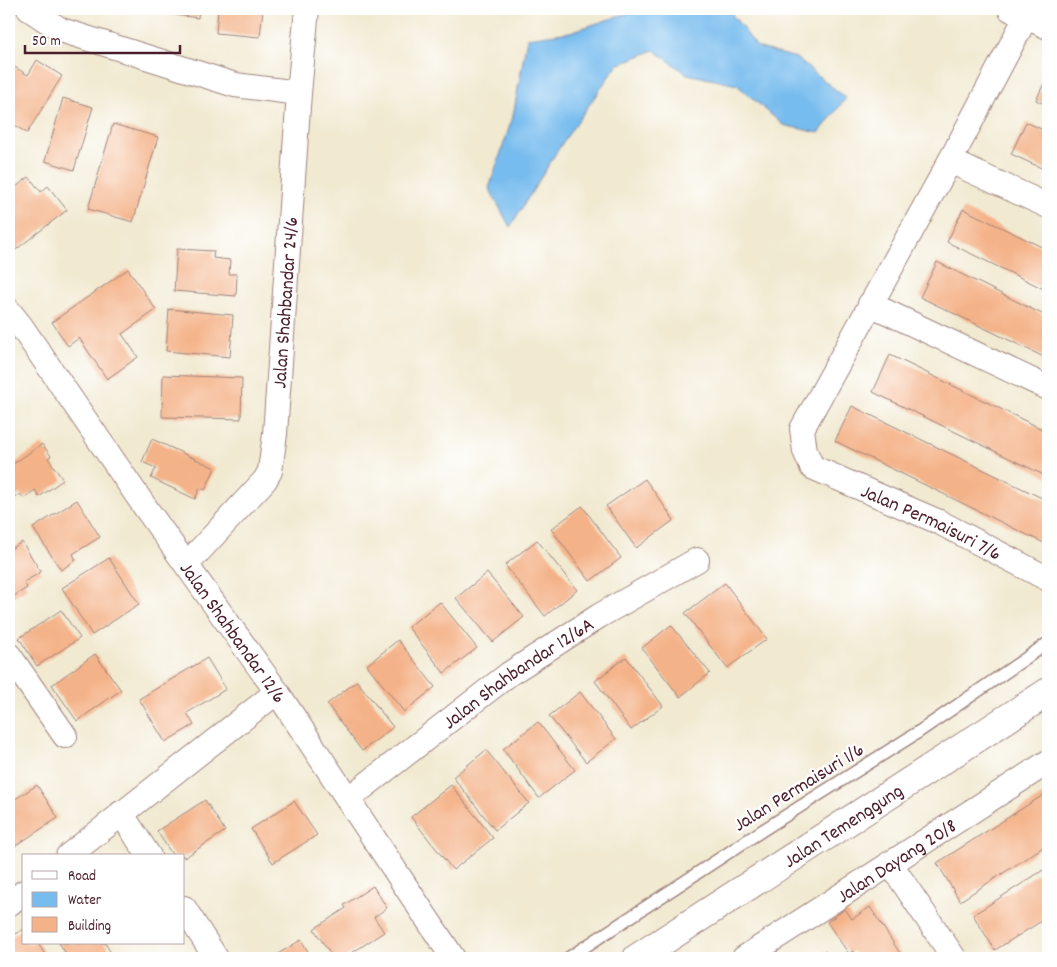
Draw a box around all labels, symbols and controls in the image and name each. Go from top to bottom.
scale bar [25,22,180,54]
text: 50 m [32,31,61,53]
street label: Jalan Shahbandar 24/6 [267,216,307,390]
street label: Jalan Permaisuri 7/6 [856,479,1006,569]
street label: Jalan Shahbandar 12/6 [171,557,292,710]
street label: Jalan Shahbandar 12/6A [438,612,600,737]
street label: Jalan Permaisuri 1/6 [729,737,870,840]
street label: Jalan Temenggung [779,778,910,877]
street label: Jalan Dayang 20/8 [832,813,963,912]
legend [22,854,185,944]
text: Road [68,866,96,888]
text: Water [68,890,102,912]
text: Building [68,916,111,938]

